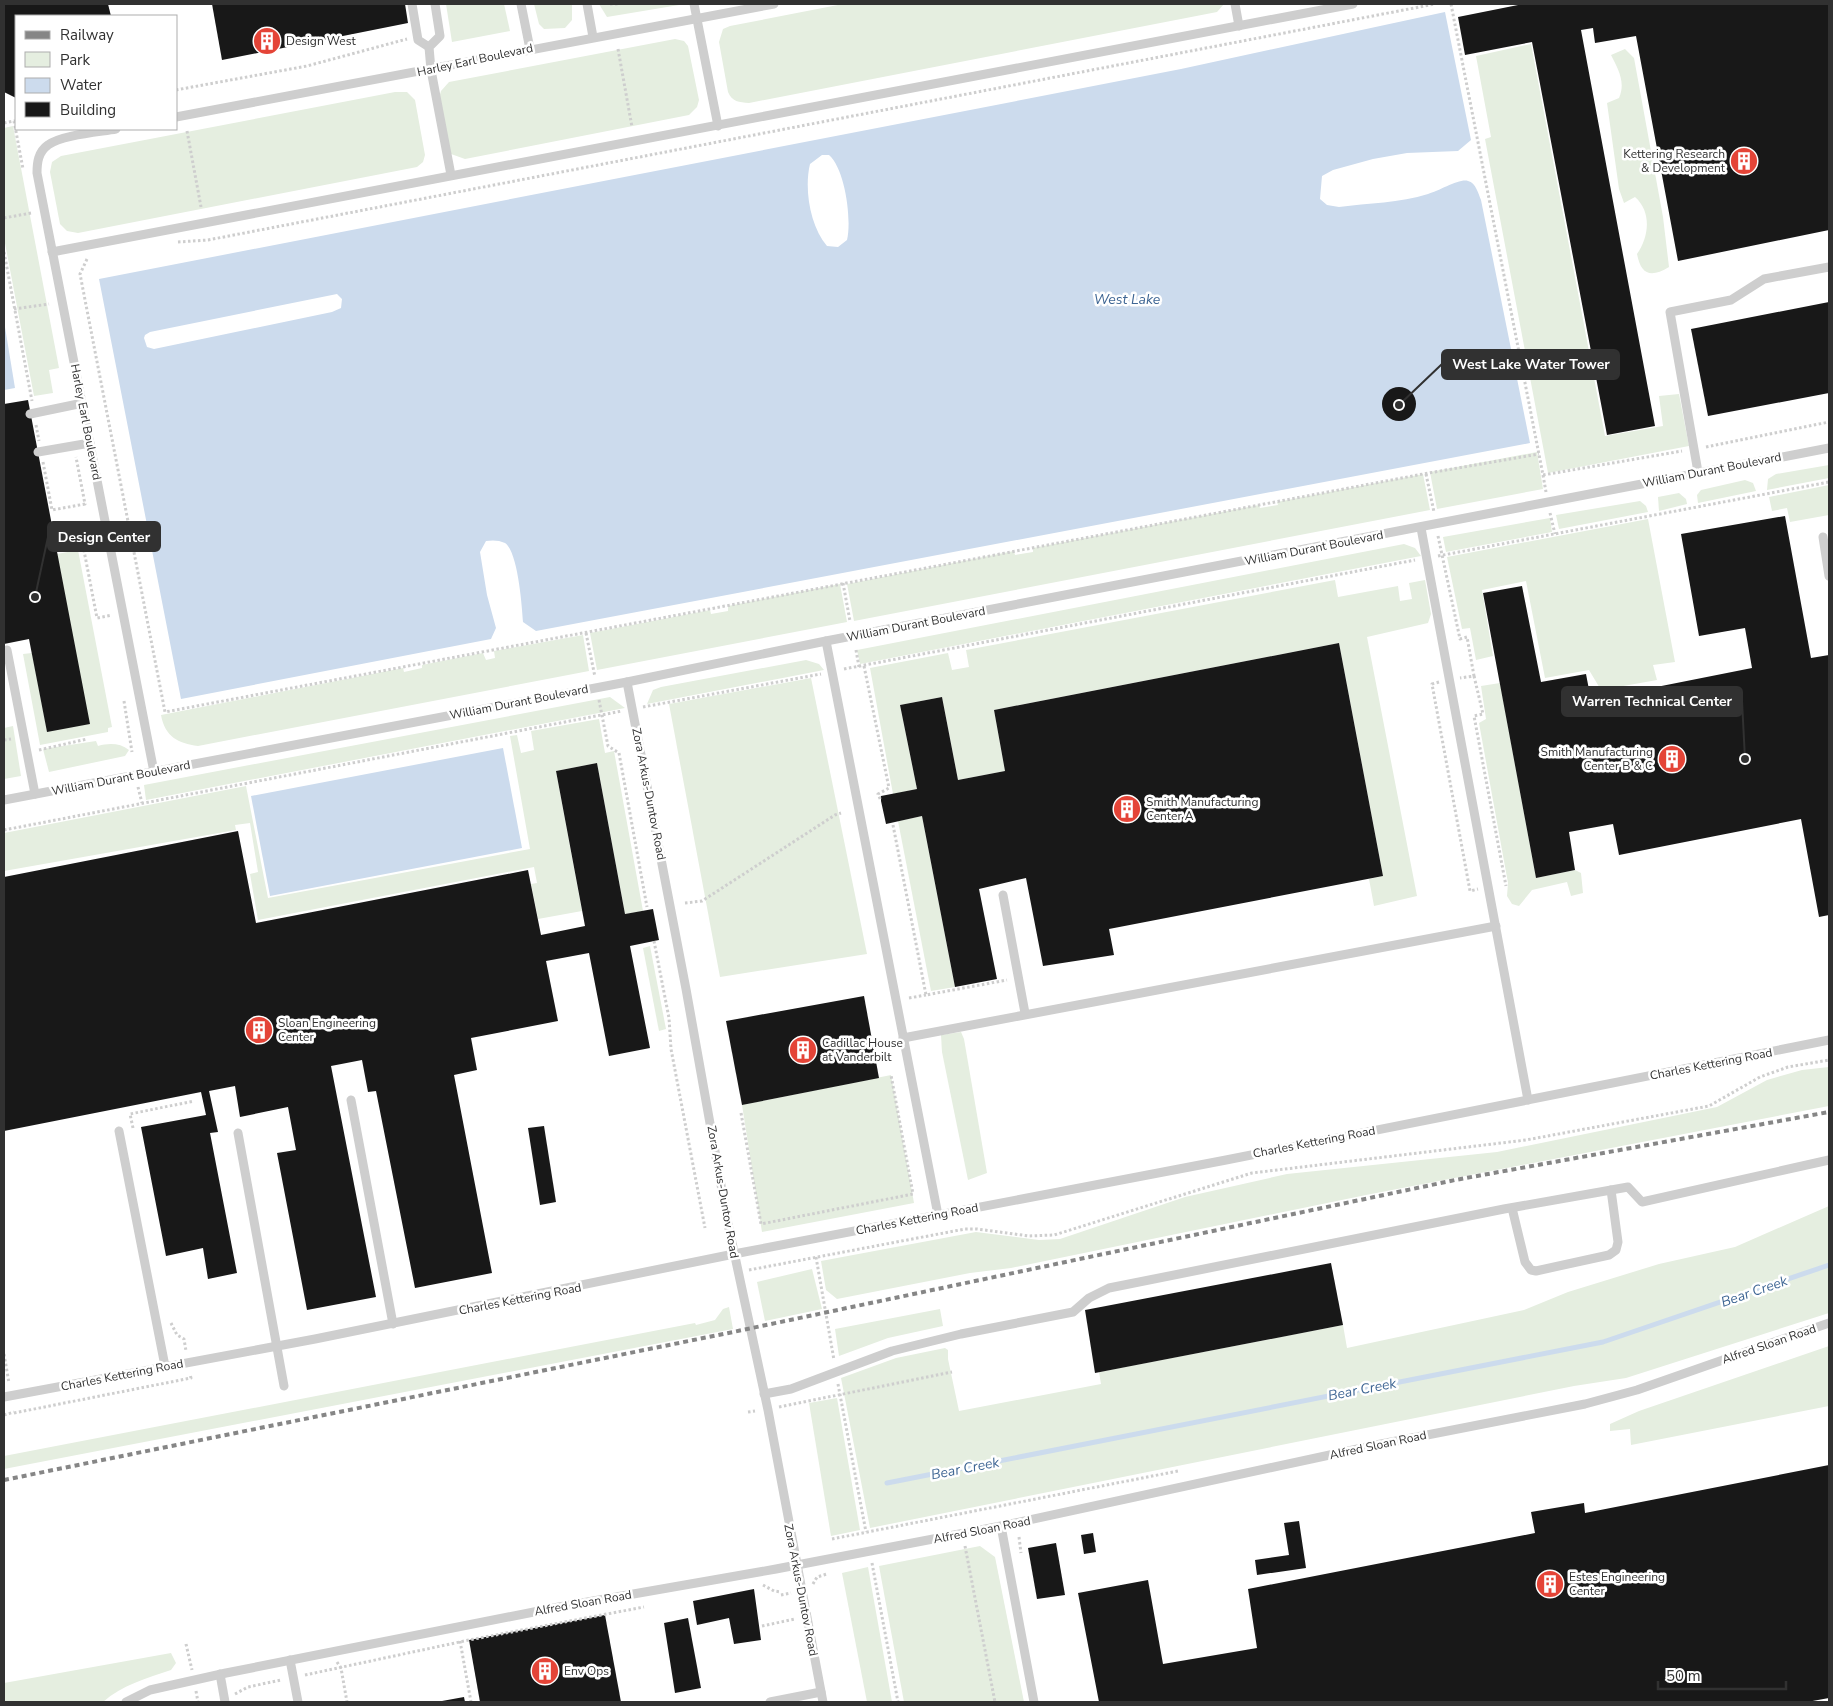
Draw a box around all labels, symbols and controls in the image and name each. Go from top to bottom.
legend [15,15,178,130]
text: Railway [60,25,114,45]
building icon: Design West [252,26,282,56]
place label: Design West [286,33,356,49]
street label: Harley Earl Boulevard [416,40,534,80]
text: Park [60,50,90,70]
text: Water [60,75,103,95]
text: Building [60,100,116,120]
place label: Kettering Research & Development [1623,146,1726,176]
building icon: Kettering Research & Development [1729,146,1759,176]
water label: West Lake [1094,290,1161,309]
callout: West Lake Water Tower [1442,350,1619,379]
text: West Lake Water Tower [1452,355,1610,374]
street label: Harley Earl Boulevard [67,363,105,481]
street label: William Durant Boulevard [1641,449,1783,491]
callout: Design Center [48,522,160,551]
street label: William Durant Boulevard [1243,527,1385,569]
text: Design Center [58,528,151,547]
street label: William Durant Boulevard [845,603,987,645]
street label: William Durant Boulevard [448,681,590,723]
callout: Warren Technical Center [1562,687,1742,716]
text: Warren Technical Center [1572,692,1733,711]
street label: Zora Arkus-Duntov Road [628,727,670,861]
place label: Smith Manufacturing Center B & C [1541,744,1653,774]
building icon: Smith Manufacturing Center B & C [1657,744,1687,774]
street label: William Durant Boulevard [50,757,192,799]
building icon: Smith Manufacturing Center A [1112,794,1142,824]
place label: Smith Manufacturing Center A [1146,794,1258,824]
building icon: Sloan Engineering Center [244,1015,274,1045]
place label: Sloan Engineering Center [278,1015,376,1045]
building icon: Cadillac House at Vanderbilt [788,1035,818,1065]
place label: Cadillac House at Vanderbilt [822,1035,903,1065]
street label: Charles Kettering Road [1648,1044,1774,1084]
street label: Charles Kettering Road [1251,1122,1377,1162]
street label: Zora Arkus-Duntov Road [703,1125,743,1259]
street label: Charles Kettering Road [854,1199,980,1239]
water label: Bear Creek [1718,1271,1791,1312]
street label: Charles Kettering Road [457,1279,583,1319]
street label: Alfred Sloan Road [1720,1320,1818,1368]
street label: Charles Kettering Road [59,1355,185,1395]
water label: Bear Creek [1326,1373,1399,1405]
street label: Alfred Sloan Road [1328,1427,1428,1463]
water label: Bear Creek [929,1452,1002,1484]
street label: Alfred Sloan Road [932,1513,1032,1547]
street label: Zora Arkus-Duntov Road [780,1523,822,1657]
building icon: Estes Engineering Center [1535,1569,1565,1599]
place label: Estes Engineering Center [1569,1569,1665,1599]
street label: Alfred Sloan Road [533,1587,633,1619]
building icon: Env Ops [530,1656,560,1686]
scale bar [1658,1658,1786,1690]
place label: Env Ops [564,1663,609,1679]
text: 50 m [1666,1666,1701,1686]

